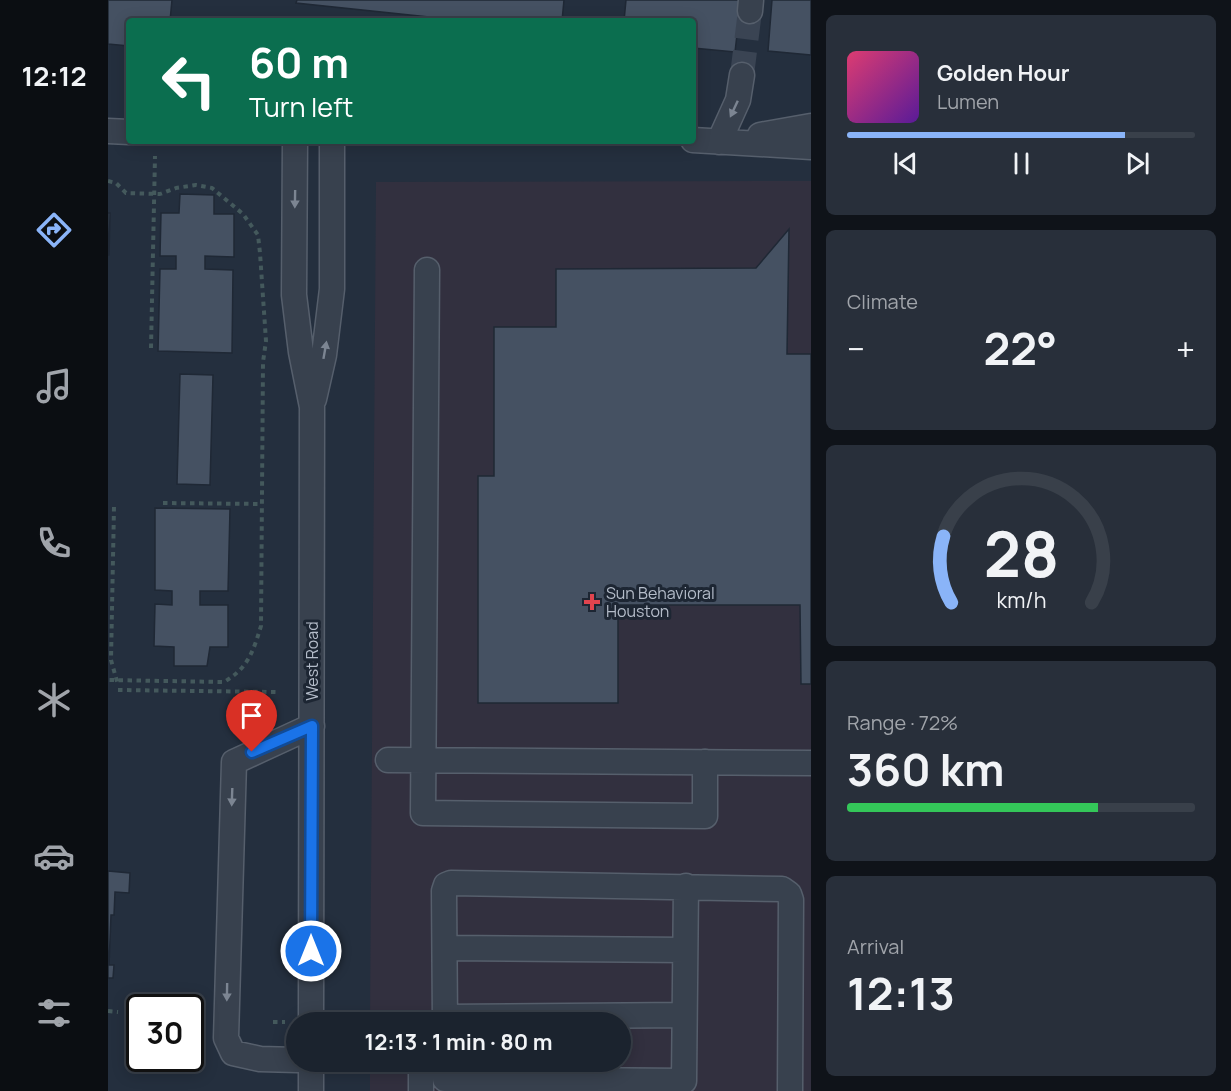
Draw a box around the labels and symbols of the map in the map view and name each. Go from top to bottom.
one-way arrow [729,101,739,119]
one-way arrow [290,190,300,209]
one-way arrow [321,340,330,359]
place label: Sun Behavioral Houston [606,582,715,622]
marker: Sun Behavioral Houston [583,593,601,611]
street label: West Road [301,621,323,701]
pin [226,690,277,752]
one-way arrow [228,787,237,806]
position arrow [279,919,343,983]
one-way arrow [222,982,232,1001]
speed limit sign: 30 [126,994,204,1072]

